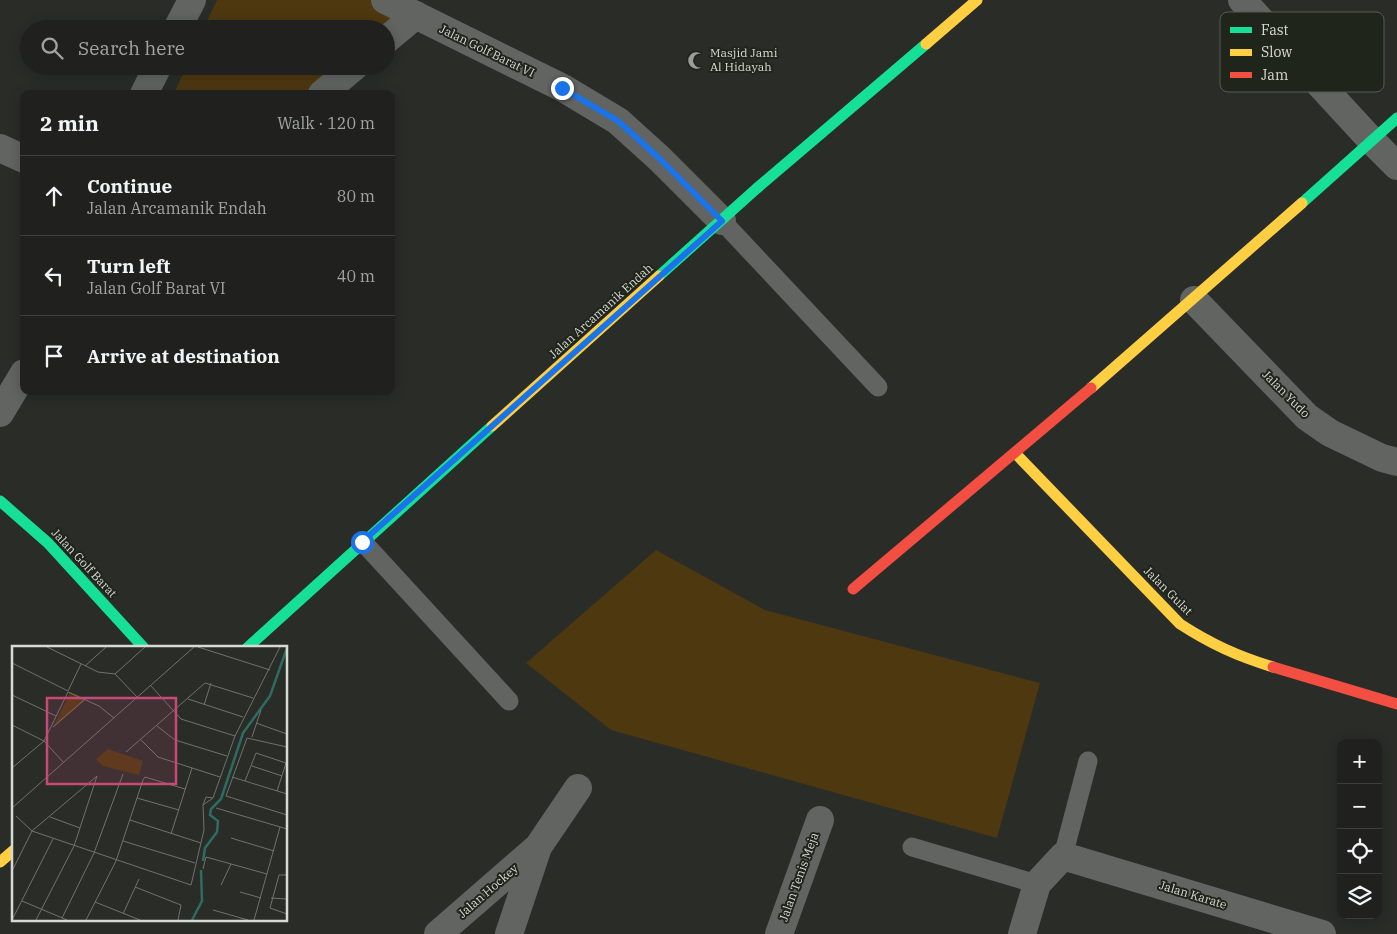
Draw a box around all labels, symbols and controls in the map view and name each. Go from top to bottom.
legend [1220,12,1384,92]
search box [20,20,395,75]
street label: Jalan Golf Barat VI [437,21,537,80]
text: Fast [1261,21,1289,39]
icon: search [38,34,66,62]
text: Search here [78,36,185,60]
text: Slow [1261,43,1292,61]
place label: Masjid Jami Al Hidayah [710,45,778,74]
mosque icon: Masjid Jami Al Hidayah [686,50,706,70]
text: Jam [1261,66,1288,84]
route end [551,77,574,100]
text: 2 min [40,109,99,137]
text: Walk · 120 m [277,113,375,133]
text: Continue [87,174,172,198]
icon: ahead [40,182,68,210]
text: 80 m [337,186,375,206]
text: Jalan Arcamanik Endah [87,198,267,218]
text: Turn left [87,254,170,278]
street label: Jalan Arcamanik Endah [546,260,656,361]
icon: left [40,262,68,290]
text: 40 m [337,266,375,286]
text: Jalan Golf Barat VI [87,278,226,298]
icon: arrive [40,342,68,370]
text: Arrive at destination [87,344,280,368]
street label: Jalan Yudo [1259,367,1313,421]
street label: Jalan Golf Barat [49,525,120,600]
route start [351,531,374,554]
street label: Jalan Gulat [1141,563,1196,618]
inset map [12,646,288,922]
map controls [1337,739,1382,919]
button: + [1337,739,1382,784]
button: − [1337,784,1382,829]
button: locate [1337,829,1382,874]
street label: Jalan Tenis Meja [775,830,822,923]
street label: Jalan Hockey [455,860,521,921]
button: layers [1337,874,1382,919]
street label: Jalan Karate [1158,877,1229,912]

